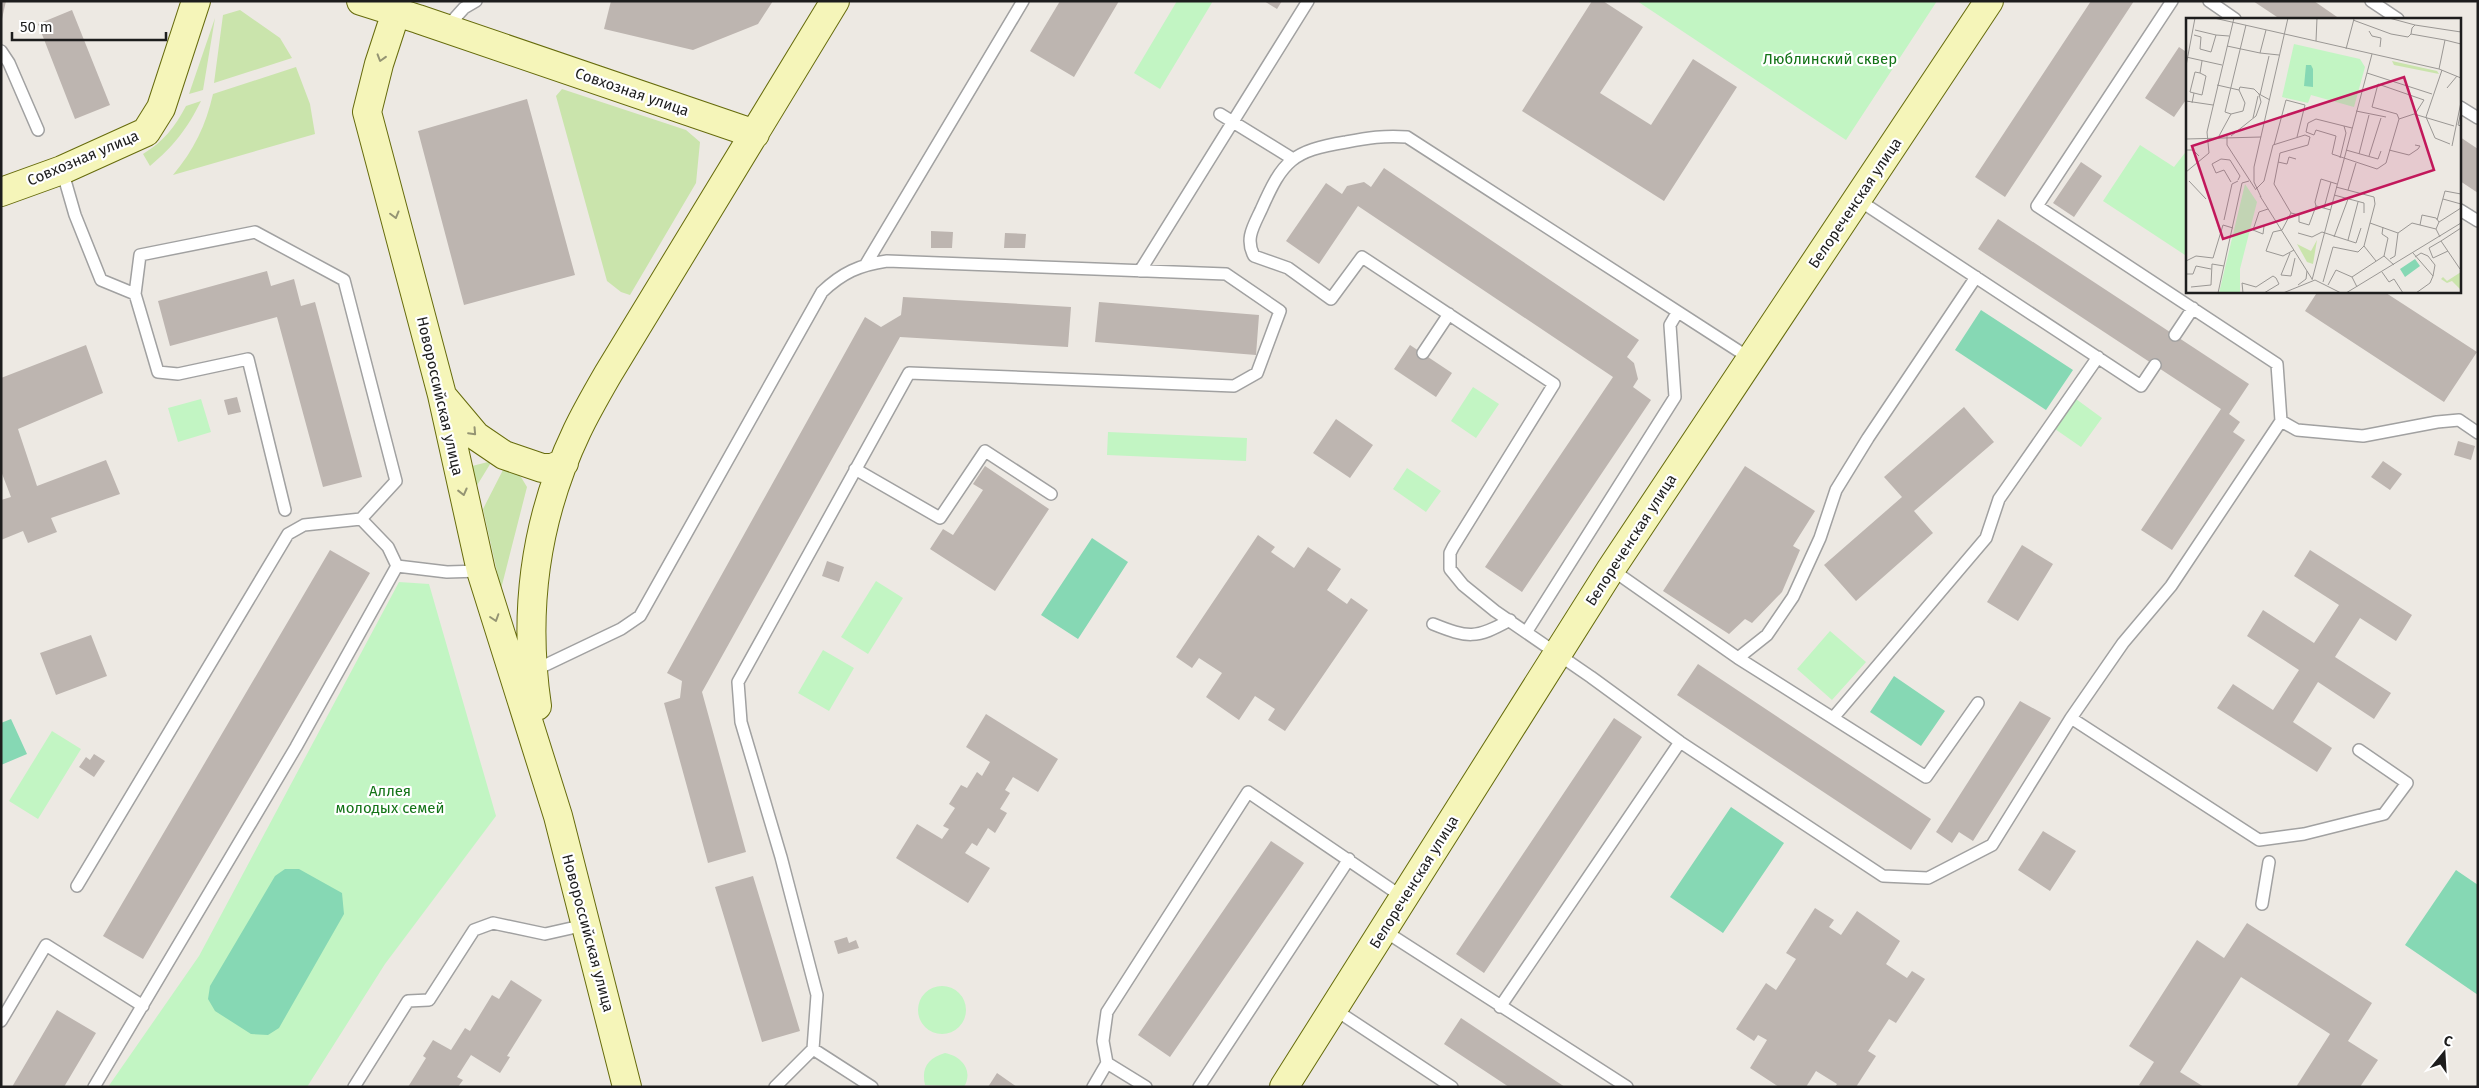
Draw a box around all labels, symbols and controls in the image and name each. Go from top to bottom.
scale bar [12,10,166,42]
text: 50 m [20,18,53,36]
inset map [2186,18,2462,292]
park label: Люблинский сквер [1763,50,1897,68]
one-way arrow [376,53,386,62]
street label: Совхозная улица [573,64,691,120]
street label: Совхозная улица [25,126,141,190]
street label: Белореченская улица [1805,134,1905,272]
one-way arrow [389,211,400,220]
street label: Новороссийская улица [413,315,467,477]
one-way arrow [467,426,476,435]
street label: Белореченская улица [1582,471,1680,609]
one-way arrow [457,488,467,496]
one-way arrow [490,613,500,621]
park label: Аллея молодых семей [336,782,444,817]
street label: Белореченская улица [1366,812,1462,952]
street label: Новороссийская улица [558,852,618,1014]
north arrow [2419,1028,2469,1078]
text: С [2441,1032,2454,1050]

